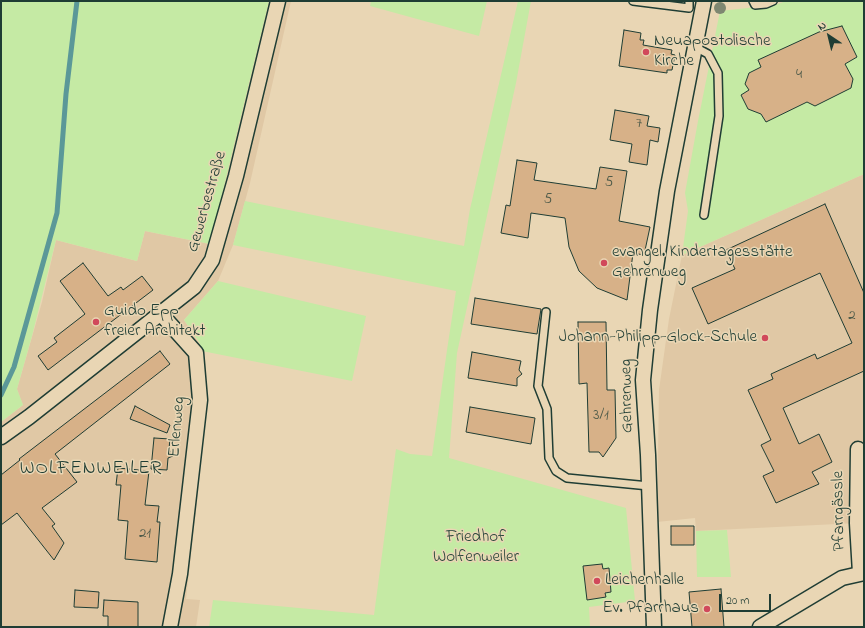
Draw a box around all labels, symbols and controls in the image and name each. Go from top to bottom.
north arrow [809,16,849,56]
text: N [814,17,830,35]
place label: Neuapostolische Kirche [654,32,771,72]
marker: Neuapostolische Kirche [641,47,651,57]
house number: 4 [796,67,802,85]
house number: 7 [636,116,642,134]
street label: Gewerbestraße [184,149,232,255]
house number: 5 [605,175,613,193]
house number: 5 [544,192,552,210]
place label: evangel. Kindertagesstätte Gehrenweg [612,243,793,283]
marker: evangel. Kindertagesstätte Gehrenweg [599,258,609,268]
place label: Guido Epp freier Architekt [104,302,205,342]
house number: 2 [848,308,856,326]
marker: Guido Epp freier Architekt [91,317,101,327]
place label: Johann-Philipp-Glock-Schule [559,328,757,348]
marker: Johann-Philipp-Glock-Schule [760,333,770,343]
street label: Gehrenweg [617,359,639,433]
street label: Erlenweg [165,396,191,458]
house number: 3/1 [593,408,609,426]
district label: WOLFENWEILER [20,459,162,481]
street label: Pfarrgässle [829,471,851,551]
house number: 21 [139,526,151,544]
park label: Friedhof Wolfenweiler [433,528,519,568]
place label: Leichenhalle [605,571,684,591]
marker: Leichenhalle [592,576,602,586]
scale bar [721,586,773,612]
text: 20 m [726,592,749,610]
place label: Ev. Pfarrhaus [602,599,699,619]
marker: Ev. Pfarrhaus [702,604,712,614]

